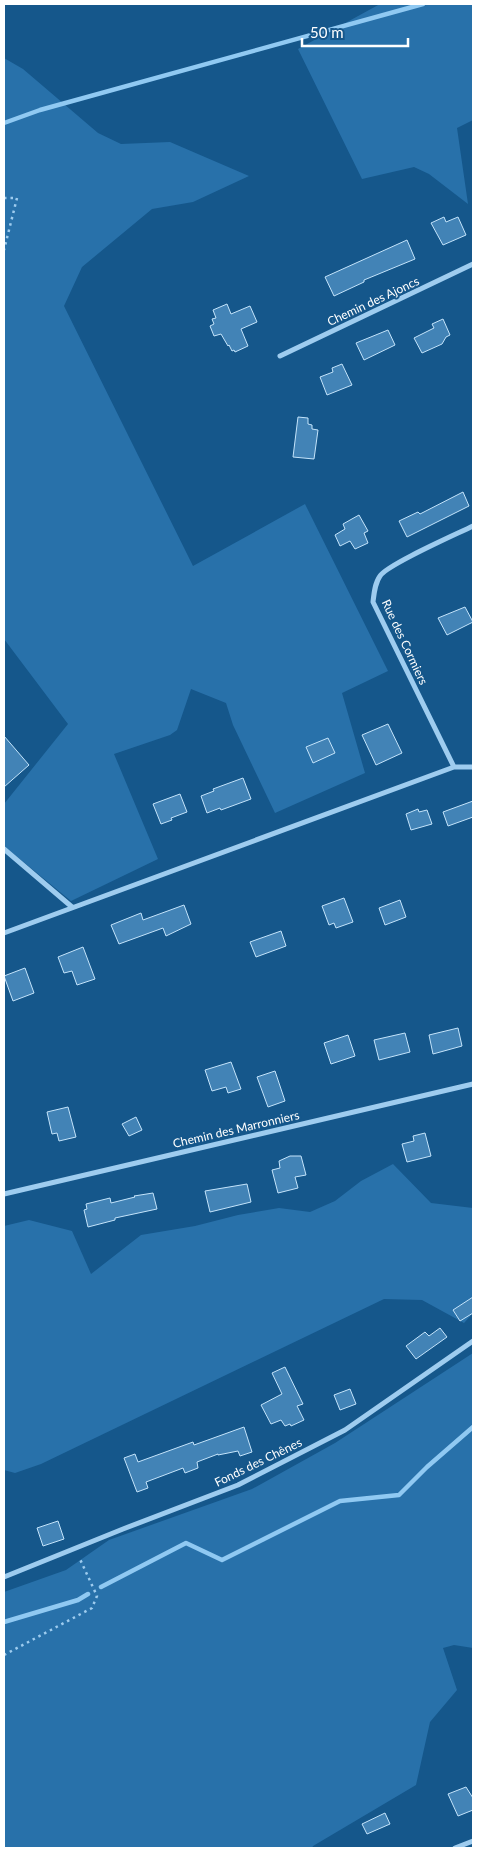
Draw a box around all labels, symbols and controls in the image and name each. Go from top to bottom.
scale bar [302,15,408,47]
text: 50 m [310,23,344,41]
street label: Chemin des Ajoncs [325,273,421,329]
street label: Rue des Cormiers [379,597,431,687]
street label: Chemin des Marronniers [171,1107,301,1151]
street label: Fonds des Chênes [212,1434,304,1490]

